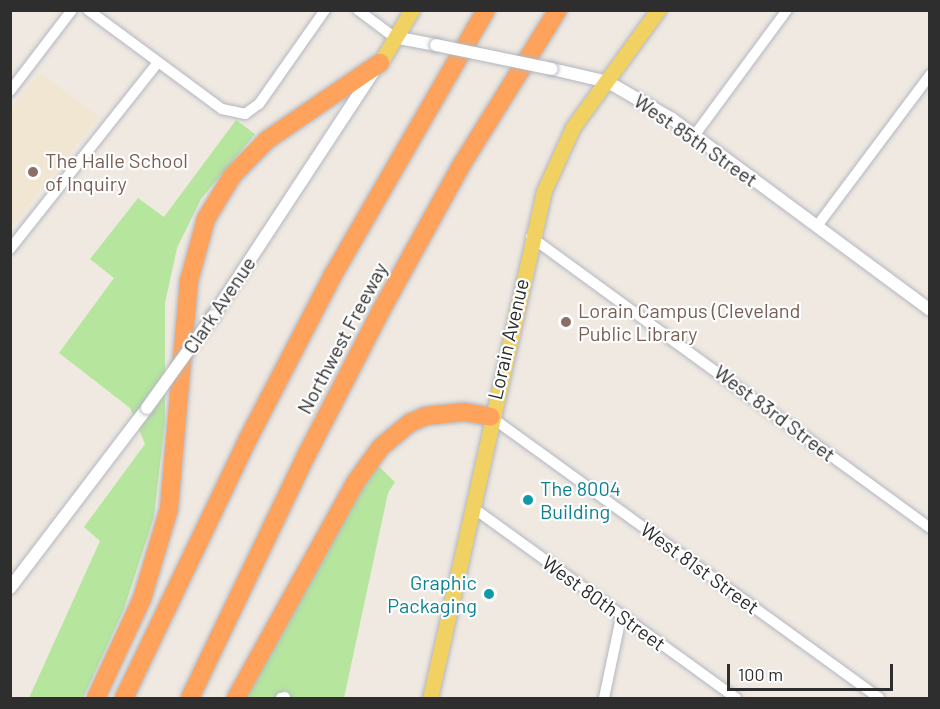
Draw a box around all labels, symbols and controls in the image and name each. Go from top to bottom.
street label: West 85th Street [630,88,762,192]
place label: The Halle School of Inquiry [45,148,188,195]
marker: The Halle School of Inquiry [26,165,40,179]
street label: Clark Avenue [178,252,260,358]
street label: Northwest Freeway [292,258,392,418]
street label: Lorain Avenue [482,276,534,402]
place label: Lorain Campus (Cleveland Public Library [578,298,800,345]
marker: Lorain Campus (Cleveland Public Library [559,315,573,329]
street label: West 83rd Street [710,360,840,466]
place label: The 8004 Building [540,476,621,523]
marker: The 8004 Building [521,493,535,507]
street label: West 81st Street [636,517,764,619]
street label: West 80th Street [538,550,670,656]
place label: Graphic Packaging [387,570,477,617]
marker: Graphic Packaging [482,587,496,601]
scale bar [730,652,896,690]
text: 100 m [738,663,783,685]

